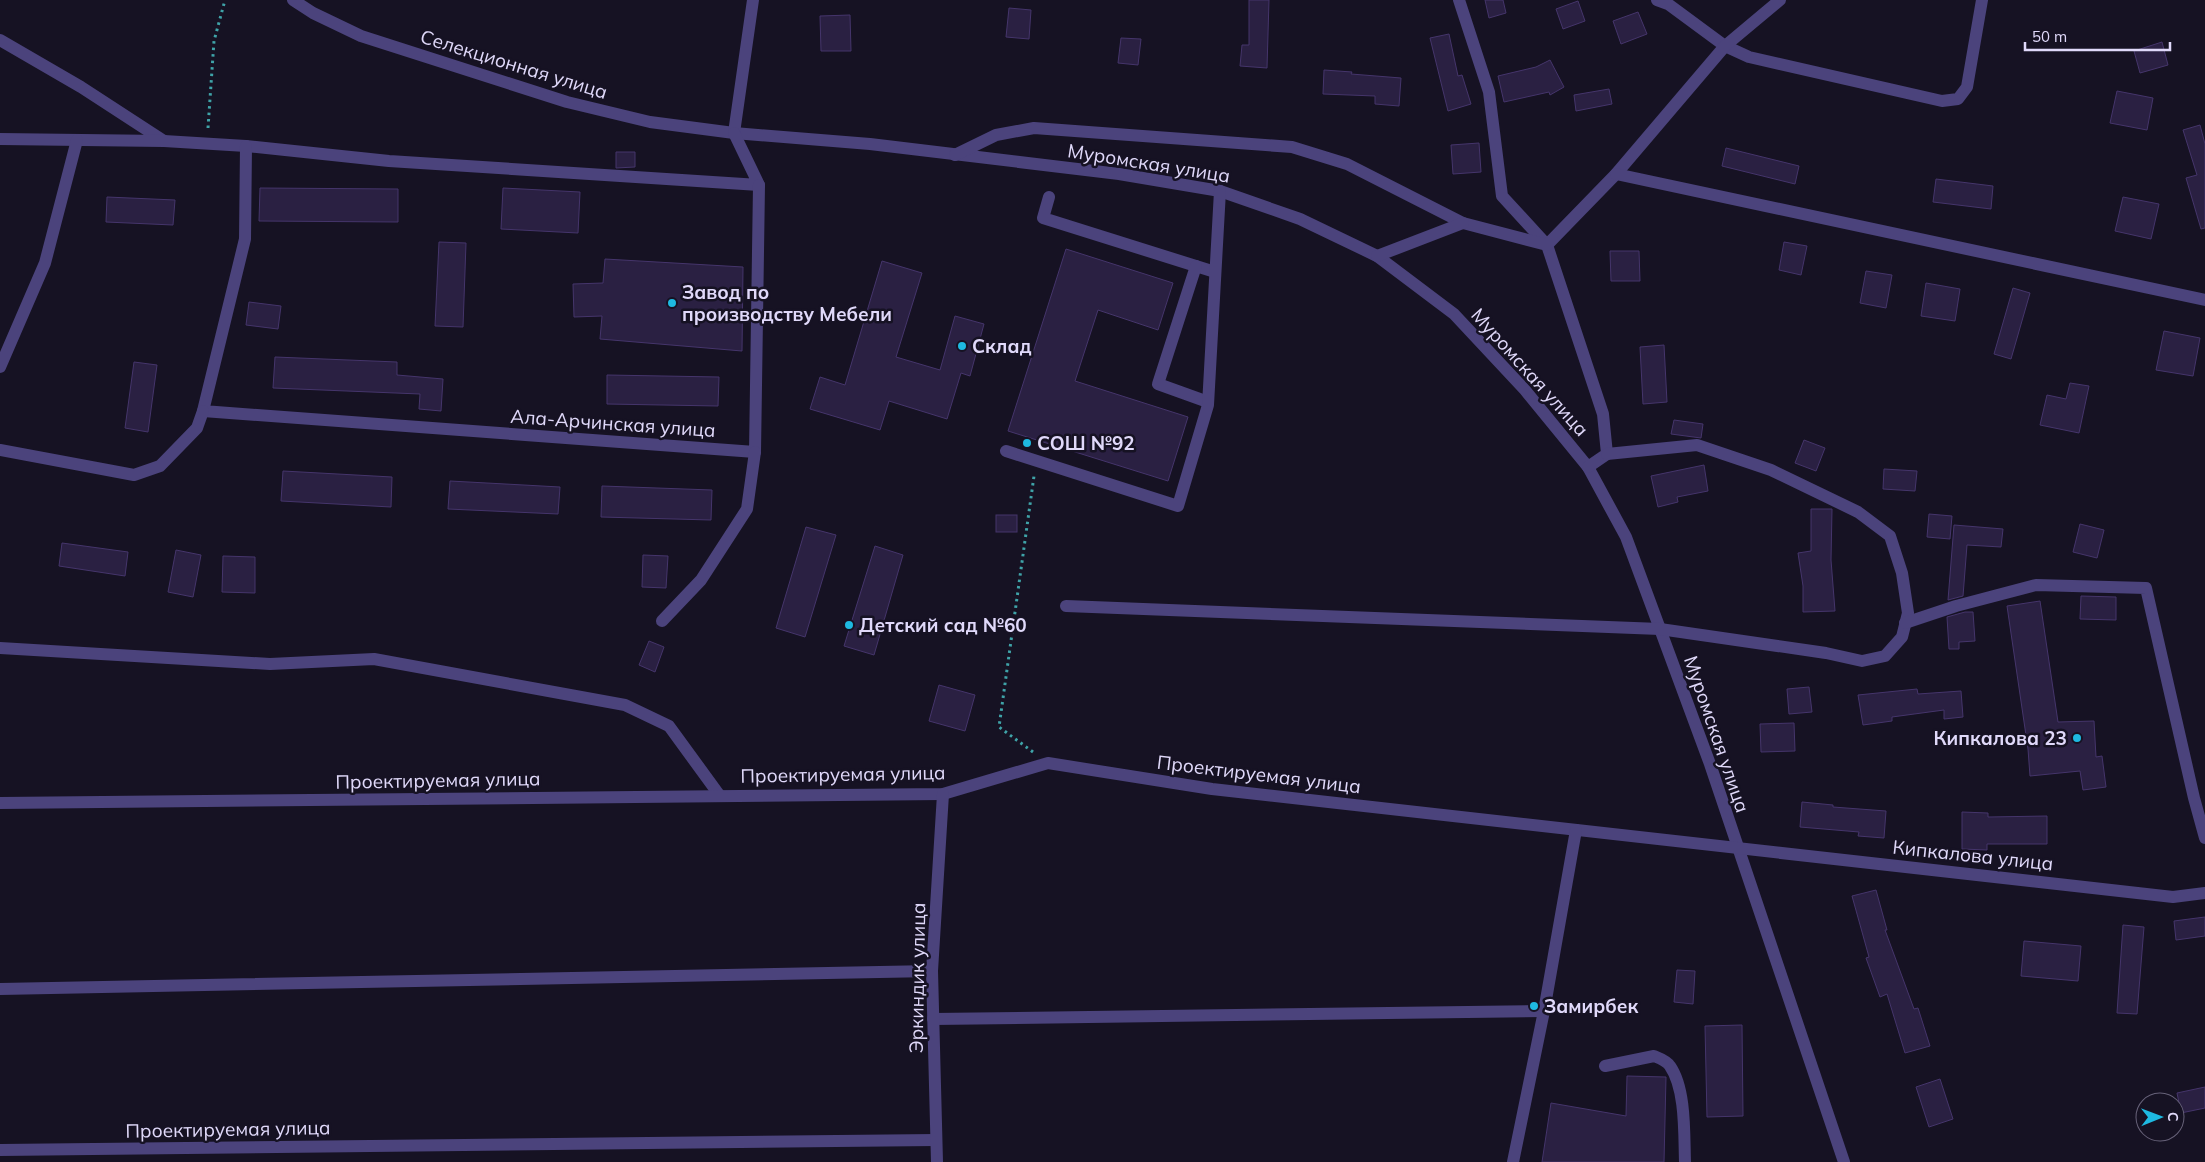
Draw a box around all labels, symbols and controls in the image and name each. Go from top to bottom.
scale bar [2025,20,2170,52]
street label: Селекционная улица [418,24,610,104]
text: 50 m [2032,27,2067,46]
street label: Муромская улица [1066,138,1232,188]
place label: Завод по производству Мебели [682,280,892,326]
marker: Завод по производству Мебели [666,297,678,309]
street label: Муромская улица [1466,303,1594,441]
place label: Склад [972,334,1032,358]
marker: Склад [956,340,968,352]
street label: Ала-Арчинская улица [510,404,716,442]
place label: СОШ №92 [1037,431,1135,455]
marker: СОШ №92 [1021,437,1033,449]
place label: Детский сад №60 [859,613,1027,637]
marker: Детский сад №60 [843,619,855,631]
street label: Муромская улица [1679,652,1755,816]
place label: Кипкалова 23 [1934,726,2067,750]
marker: Кипкалова 23 [2071,732,2083,744]
street label: Проектируемая улица [1156,750,1362,798]
street label: Проектируемая улица [740,760,946,788]
street label: Проектируемая улица [335,766,541,794]
street label: Кипкалова улица [1891,835,2055,875]
street label: Эркиндик улица [904,902,930,1054]
place label: Замирбек [1544,994,1638,1018]
marker: Замирбек [1528,1000,1540,1012]
north arrow [2135,1092,2185,1142]
text: С [2164,1112,2182,1122]
street label: Проектируемая улица [125,1115,331,1143]

